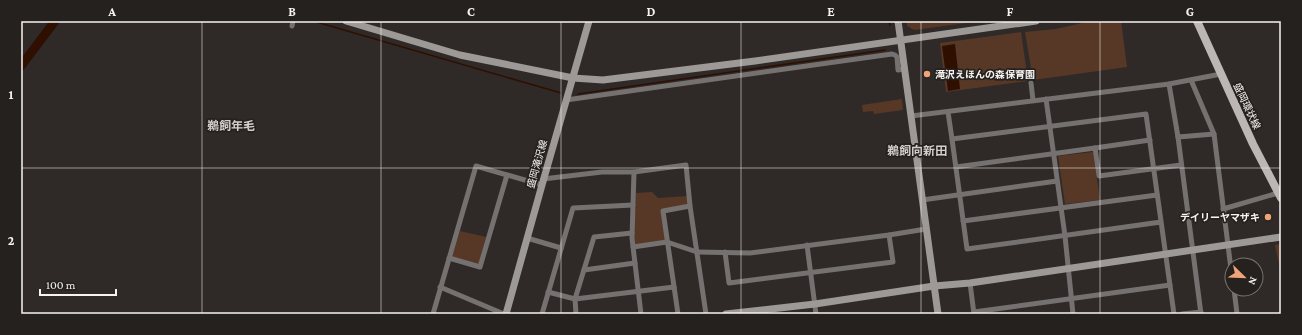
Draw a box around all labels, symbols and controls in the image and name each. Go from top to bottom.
text: A [107,4,116,19]
text: B [288,4,296,19]
text: C [467,4,475,19]
text: D [647,4,656,19]
text: E [827,4,835,19]
text: F [1007,4,1014,19]
text: G [1186,4,1194,19]
marker: 滝沢えほんの森保育園 [922,69,932,79]
place label: 滝沢えほんの森保育園 [935,69,1035,80]
street label: 盛岡環状線 [1231,81,1263,131]
text: 1 [9,87,14,102]
district label: 鵜飼年毛 [207,119,255,133]
street label: 盛岡滝沢線 [525,138,549,190]
district label: 鵜飼向新田 [887,144,947,158]
place label: デイリーヤマザキ [1180,212,1260,223]
marker: デイリーヤマザキ [1263,212,1273,222]
text: 2 [8,233,15,248]
north arrow [1224,257,1264,297]
scale bar [40,271,116,297]
text: N [1246,275,1260,287]
text: 100 m [46,278,76,292]

